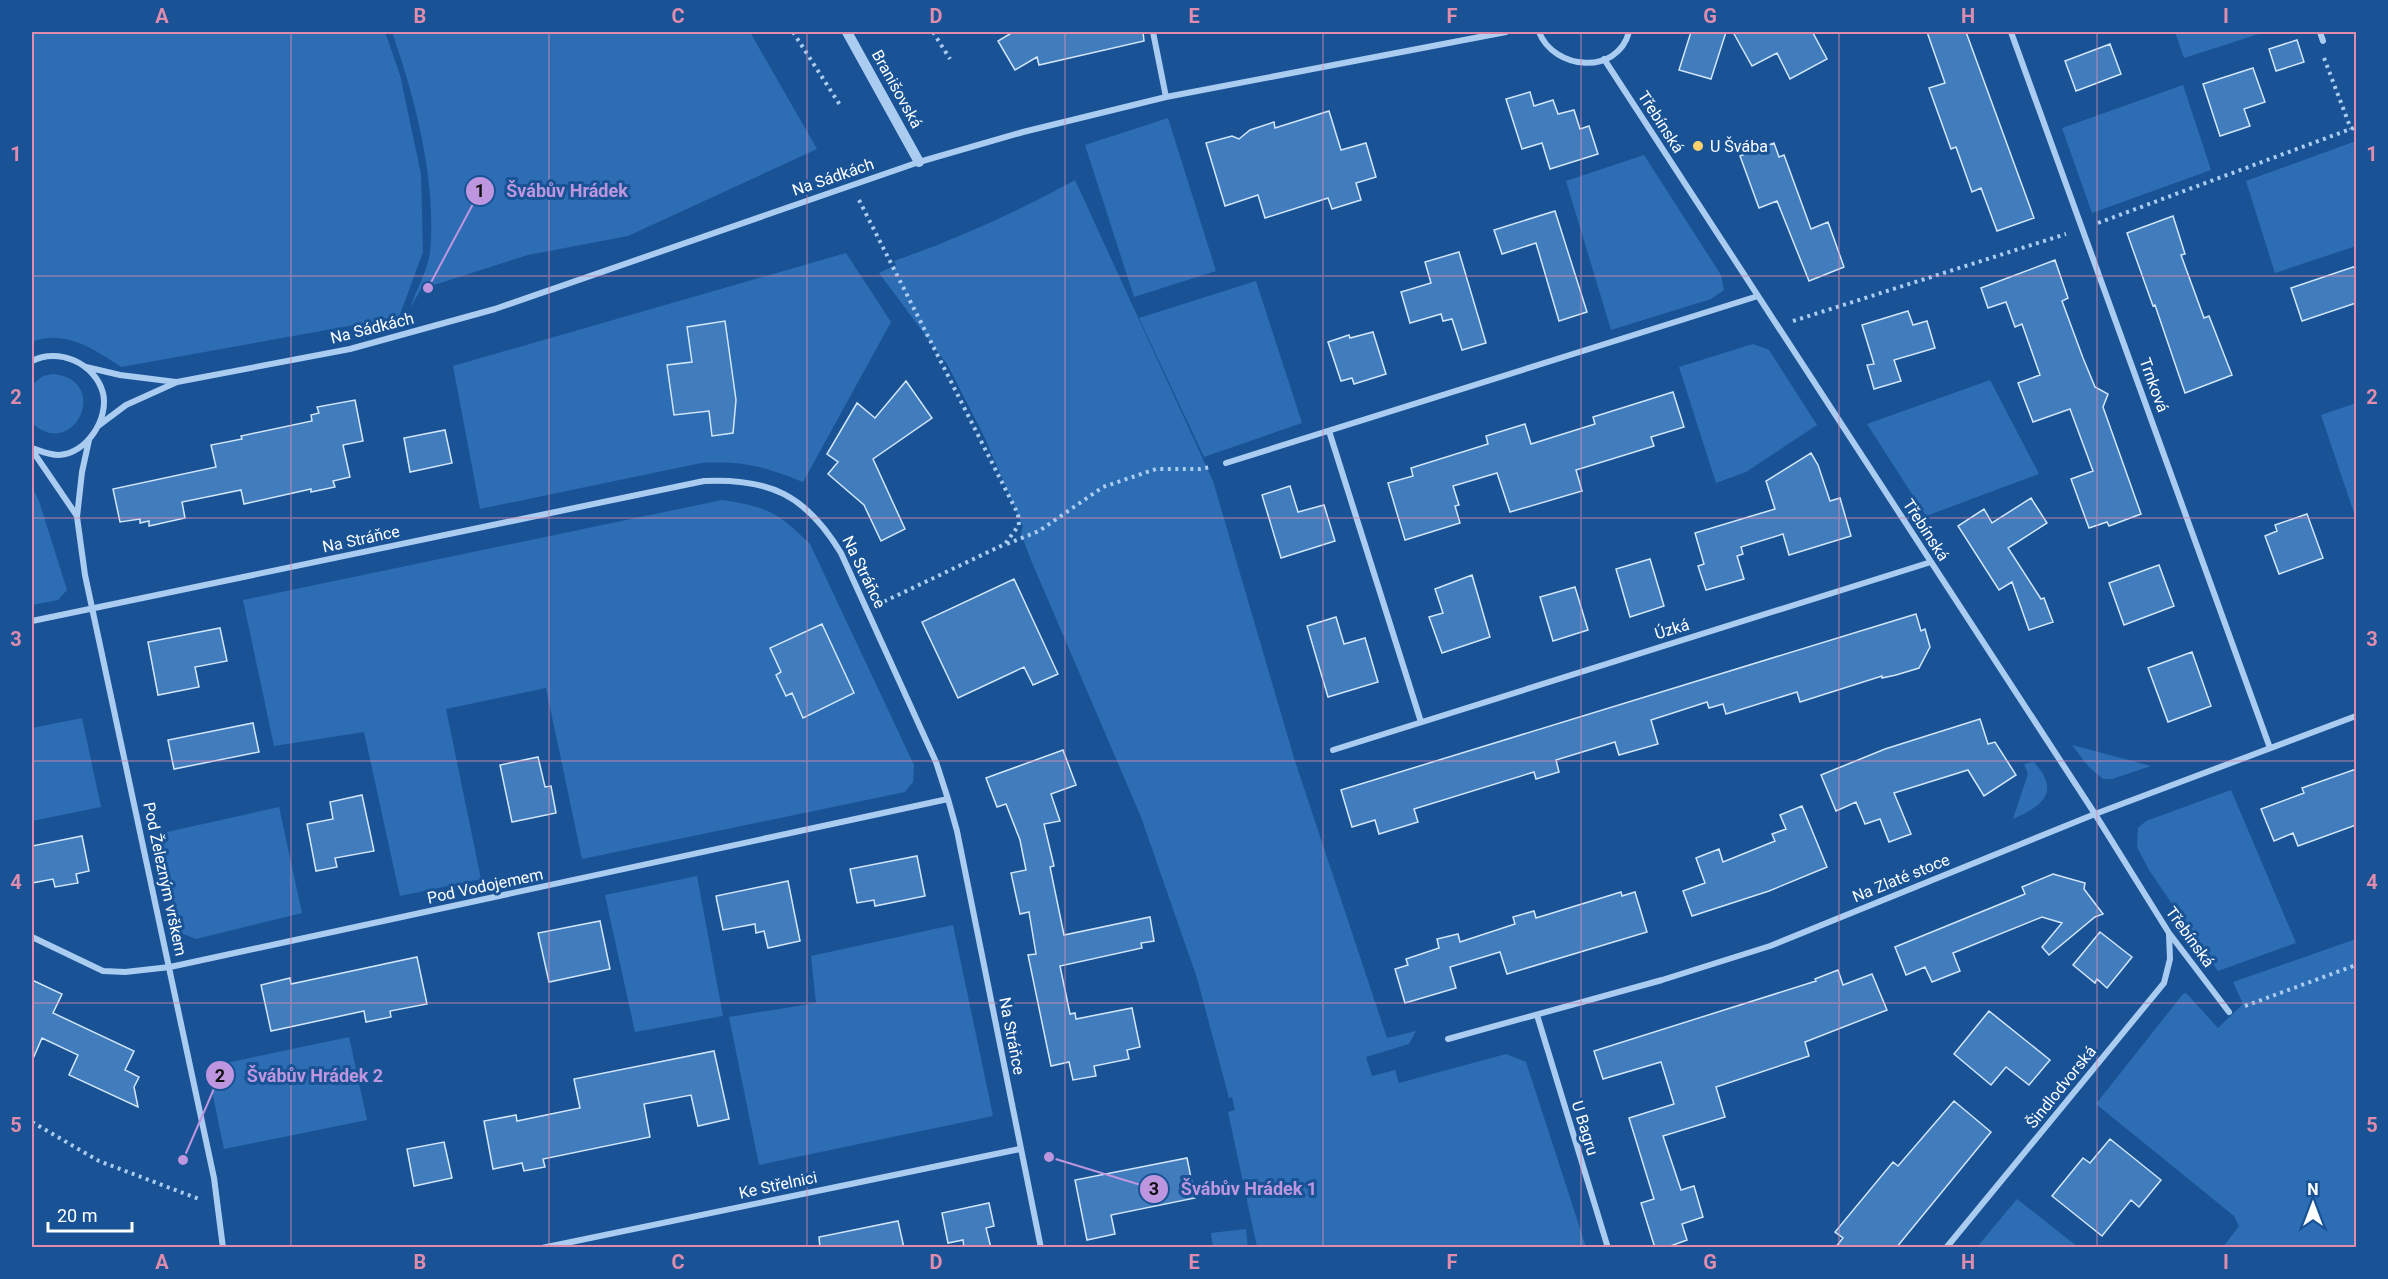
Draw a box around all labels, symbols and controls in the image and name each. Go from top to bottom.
text: A [155,4,169,28]
text: B [414,4,426,28]
text: C [671,4,685,28]
text: D [930,4,943,28]
text: E [1188,4,1200,28]
text: F [1447,4,1458,28]
text: G [1703,4,1717,28]
text: H [1961,4,1975,28]
text: I [2223,4,2229,28]
street label: Branišovská [868,47,926,131]
street label: Třebínská [1634,87,1688,157]
place label: U Švába [1710,136,1768,156]
marker: U Švába [1691,139,1705,153]
text: 1 [10,142,22,166]
text: 1 [2366,142,2378,166]
street label: Na Sádkách [790,154,876,200]
callout: Švábův Hrádek [465,173,640,209]
text: 1 [475,180,485,201]
text: Švábův Hrádek [506,180,628,201]
street label: Na Sádkách [328,308,416,348]
street label: Trnková [2135,355,2173,415]
text: 2 [10,385,22,409]
text: 2 [2366,385,2378,409]
street label: Třebínská [1899,495,1953,565]
street label: Na Stráňce [321,522,401,556]
street label: Na Stráňce [838,533,890,611]
street label: Úzká [1652,615,1692,643]
text: 3 [10,627,22,651]
text: 3 [2366,627,2378,651]
street label: Pod Železným vrškem [139,800,191,958]
street label: Na Zlaté stoce [1850,850,1952,906]
street label: Pod Vodojemem [425,864,545,908]
text: 4 [10,870,22,894]
text: 4 [2366,870,2378,894]
street label: Třebínská [2162,903,2218,971]
street label: Na Stráňce [995,996,1029,1076]
street label: Šindlodvorská [2021,1041,2100,1132]
callout: Švábův Hrádek 2 [205,1057,395,1093]
text: 2 [215,1065,225,1086]
text: Švábův Hrádek 2 [247,1065,383,1086]
street label: U Bagru [1568,1098,1602,1158]
text: 5 [10,1113,22,1137]
text: 5 [2366,1113,2378,1137]
street label: Ke Střelnici [737,1167,819,1203]
callout: Švábův Hrádek 1 [1139,1171,1329,1207]
north arrow [2283,1174,2343,1234]
text: 3 [1149,1178,1159,1199]
text: Švábův Hrádek 1 [1181,1178,1317,1199]
text: N [2307,1180,2319,1199]
scale bar [48,1195,132,1233]
text: 20 m [57,1205,97,1226]
text: A [155,1250,169,1274]
text: B [414,1250,426,1274]
text: C [671,1250,685,1274]
text: D [930,1250,943,1274]
text: E [1188,1250,1200,1274]
text: F [1447,1250,1458,1274]
text: G [1703,1250,1717,1274]
text: H [1961,1250,1975,1274]
text: I [2223,1250,2229,1274]

